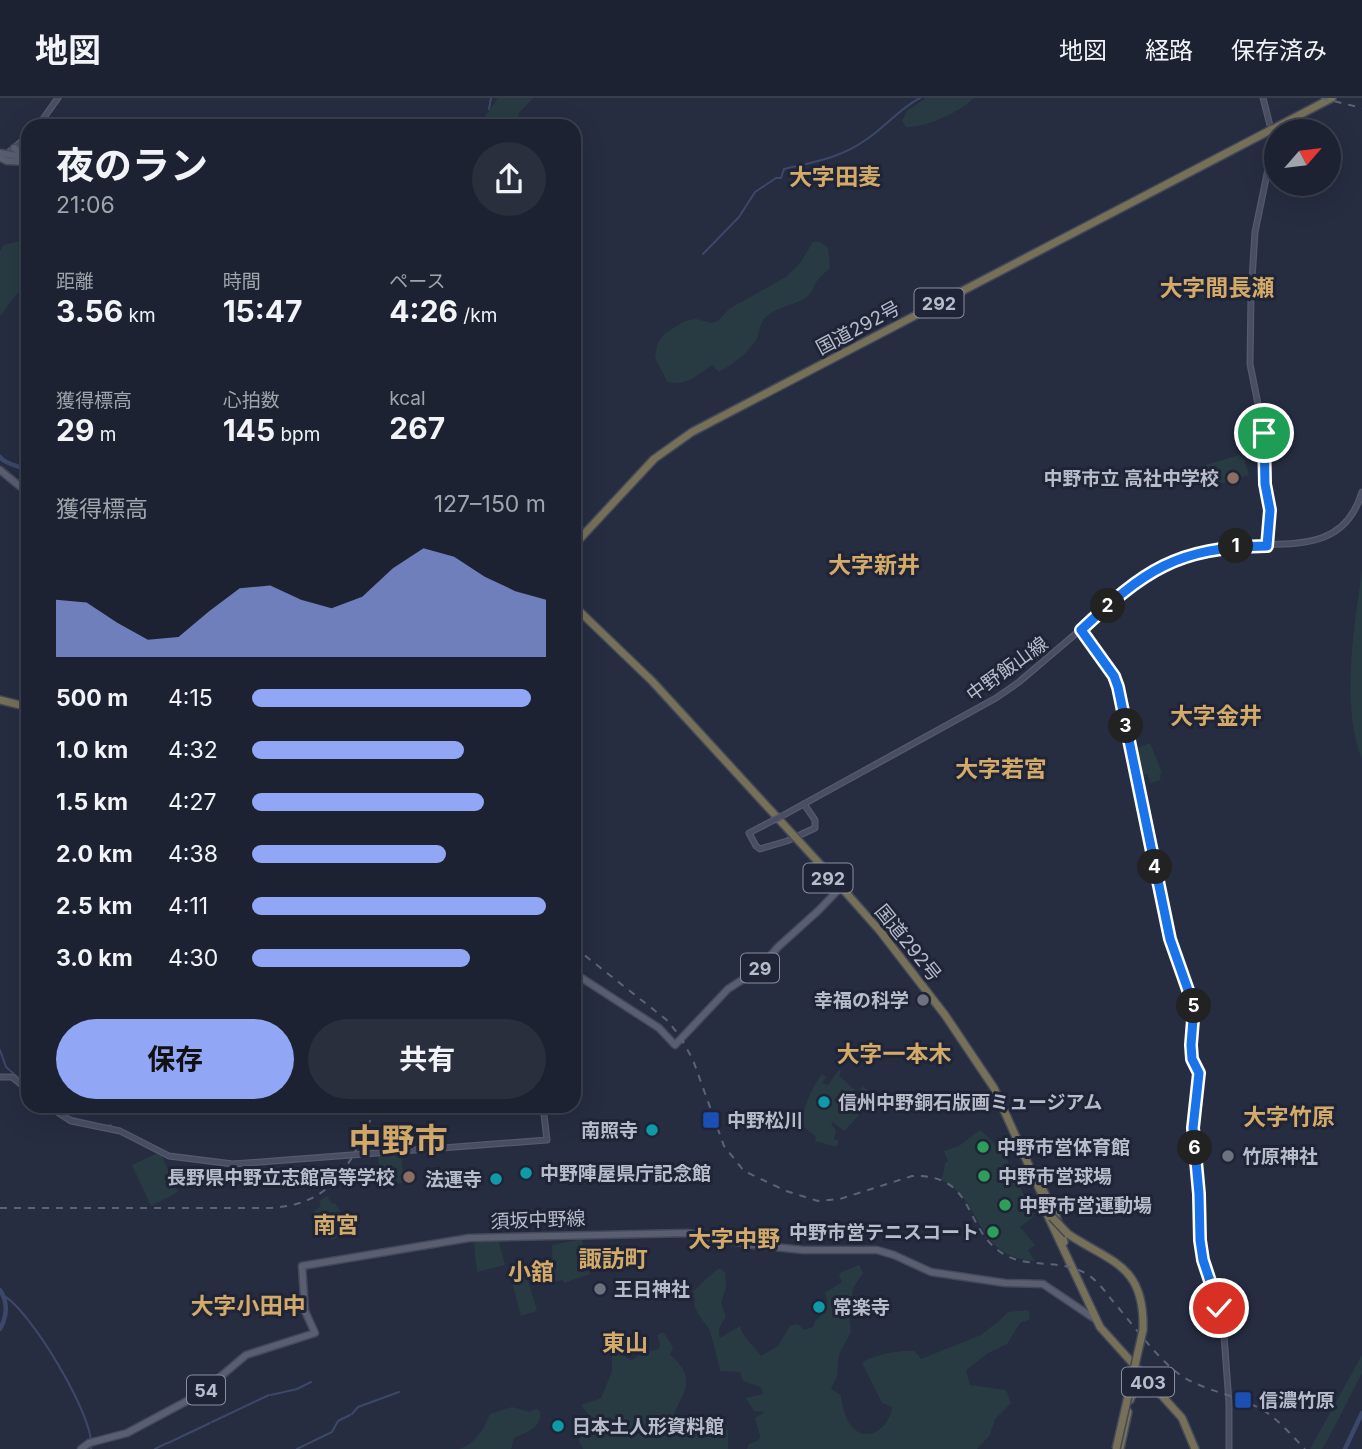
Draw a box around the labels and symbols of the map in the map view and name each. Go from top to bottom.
north arrow [1264,119,1340,196]
district label: 大字田麦 [789,163,881,191]
district label: 大字間長瀬 [1160,274,1275,302]
road number: 292 [914,288,964,318]
street label: 国道292号 [812,296,904,360]
pin [1234,403,1294,463]
place label: 中野市立 高社中学校 [1043,467,1219,490]
marker: 中野市立 高社中学校 [1225,470,1241,486]
pin: 1 [1218,528,1254,564]
district label: 大字新井 [828,551,920,579]
pin: 2 [1090,588,1126,624]
street label: 中野飯山線 [962,632,1052,706]
district label: 大字金井 [1170,702,1262,730]
pin: 3 [1108,708,1144,744]
district label: 大字若宮 [955,755,1047,783]
pin: 4 [1138,850,1172,884]
road number: 292 [804,864,852,892]
street label: 国道292号 [870,900,946,986]
road number: 29 [741,954,779,982]
pin: 5 [1176,988,1212,1024]
place label: 幸福の科学 [814,989,909,1012]
marker: 幸福の科学 [915,992,931,1008]
district label: 大字一本木 [837,1040,952,1068]
place label: 信州中野銅石版画ミュージアム [838,1091,1102,1114]
marker: 信州中野銅石版画ミュージアム [816,1094,832,1110]
district label: 大字竹原 [1243,1103,1335,1131]
place label: 中野松川 [727,1109,803,1132]
marker: 中野松川 [701,1110,721,1130]
place label: 南照寺 [581,1119,638,1142]
district label: 中野市 [349,1120,448,1160]
marker: 南照寺 [644,1122,660,1138]
pin: 6 [1178,1130,1212,1166]
place label: 中野市営体育館 [997,1136,1130,1159]
marker: 中野市営体育館 [975,1139,991,1155]
place label: 竹原神社 [1242,1145,1318,1168]
marker: 竹原神社 [1220,1148,1236,1164]
place label: 中野陣屋県庁記念館 [540,1162,711,1185]
marker: 中野陣屋県庁記念館 [518,1165,534,1181]
place label: 中野市営球場 [998,1165,1112,1188]
place label: 長野県中野立志館高等学校 [167,1166,395,1189]
place label: 法運寺 [425,1168,482,1191]
marker: 中野市営球場 [976,1168,992,1184]
marker: 長野県中野立志館高等学校 [401,1169,417,1185]
marker: 法運寺 [488,1171,504,1187]
place label: 中野市営運動場 [1019,1194,1152,1217]
marker: 中野市営運動場 [997,1197,1013,1213]
street label: 須坂中野線 [490,1207,586,1233]
district label: 南宮 [313,1211,359,1239]
place label: 中野市営テニスコート [789,1221,979,1244]
marker: 中野市営テニスコート [985,1224,1001,1240]
district label: 大字中野 [688,1225,780,1253]
district label: 諏訪町 [579,1245,648,1273]
district label: 小舘 [508,1258,554,1286]
place label: 王日神社 [614,1278,690,1301]
pin [1189,1278,1249,1338]
marker: 王日神社 [592,1281,608,1297]
district label: 大字小田中 [191,1292,306,1320]
place label: 常楽寺 [833,1296,890,1319]
marker: 常楽寺 [811,1299,827,1315]
district label: 東山 [602,1329,648,1357]
road number: 403 [1122,1367,1174,1396]
road number: 54 [187,1376,225,1405]
place label: 信濃竹原 [1259,1389,1335,1412]
marker: 信濃竹原 [1233,1390,1253,1410]
place label: 日本土人形資料館 [572,1415,724,1438]
marker: 日本土人形資料館 [550,1418,566,1434]

